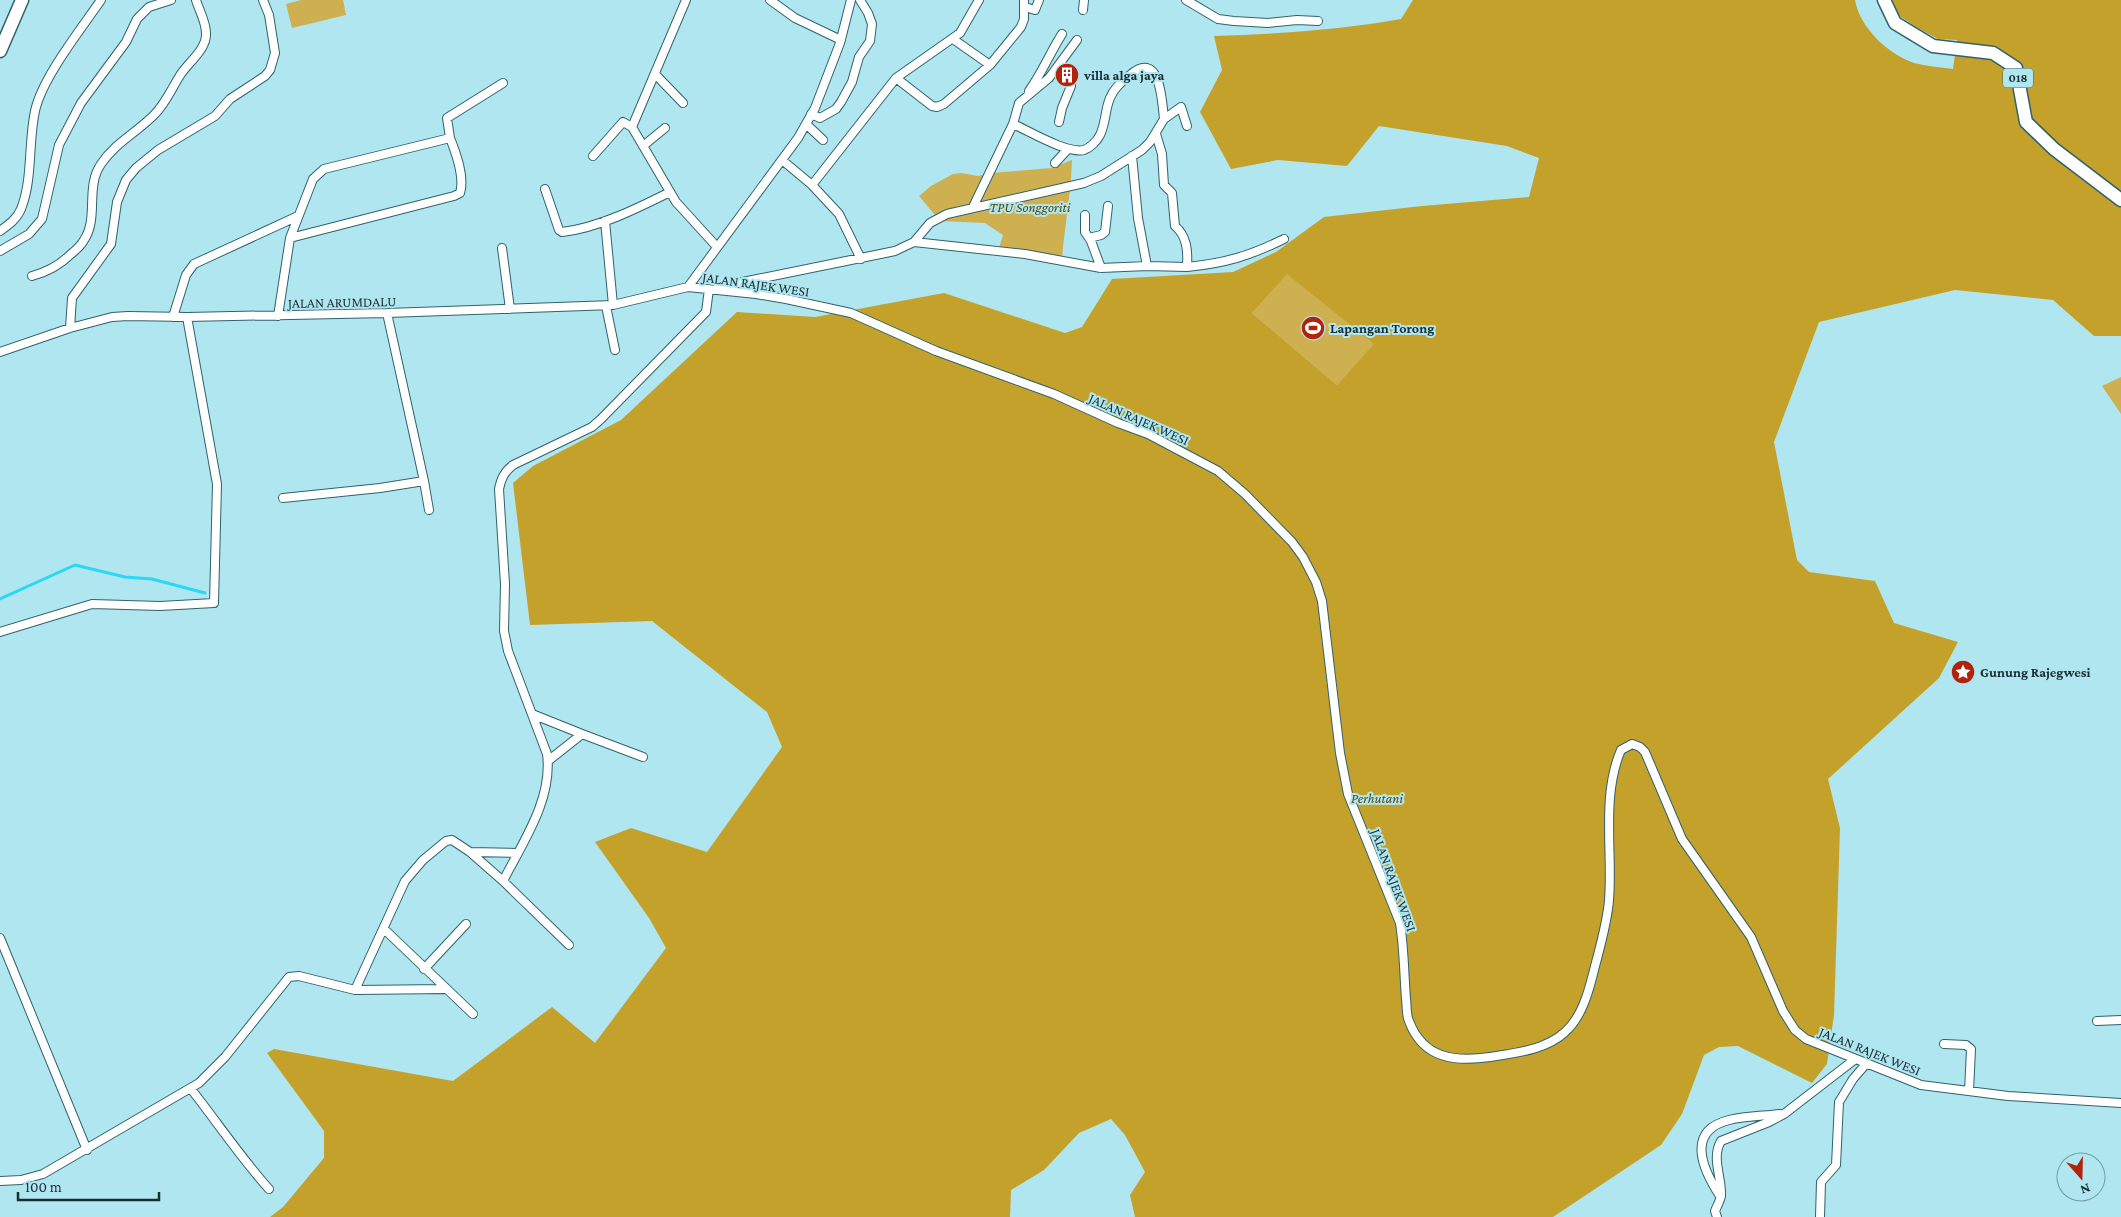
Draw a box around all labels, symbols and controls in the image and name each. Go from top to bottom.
building icon: villa alga jaya [1054,62,1080,88]
place label: villa alga jaya [1083,67,1164,84]
road number: 018 [2003,68,2033,88]
park label: TPU Songgoriti [990,199,1071,215]
street label: JALAN RAJEK WESI [699,268,811,299]
street label: JALAN ARUMDALU [286,293,396,311]
sports icon: Lapangan Torong [1300,315,1326,341]
place label: Lapangan Torong [1330,320,1434,336]
street label: JALAN RAJEK WESI [1085,389,1192,448]
place icon: Gunung Rajegwesi [1950,659,1976,685]
place label: Gunung Rajegwesi [1980,664,2091,681]
park label: Perhutani [1351,790,1403,806]
street label: JALAN RAJEK WESI [1367,825,1420,933]
street label: JALAN RAJEK WESI [1815,1023,1923,1079]
north arrow [2056,1152,2106,1202]
scale bar [18,1170,159,1202]
text: 100 m [25,1179,62,1195]
text: N [2078,1180,2093,1199]

